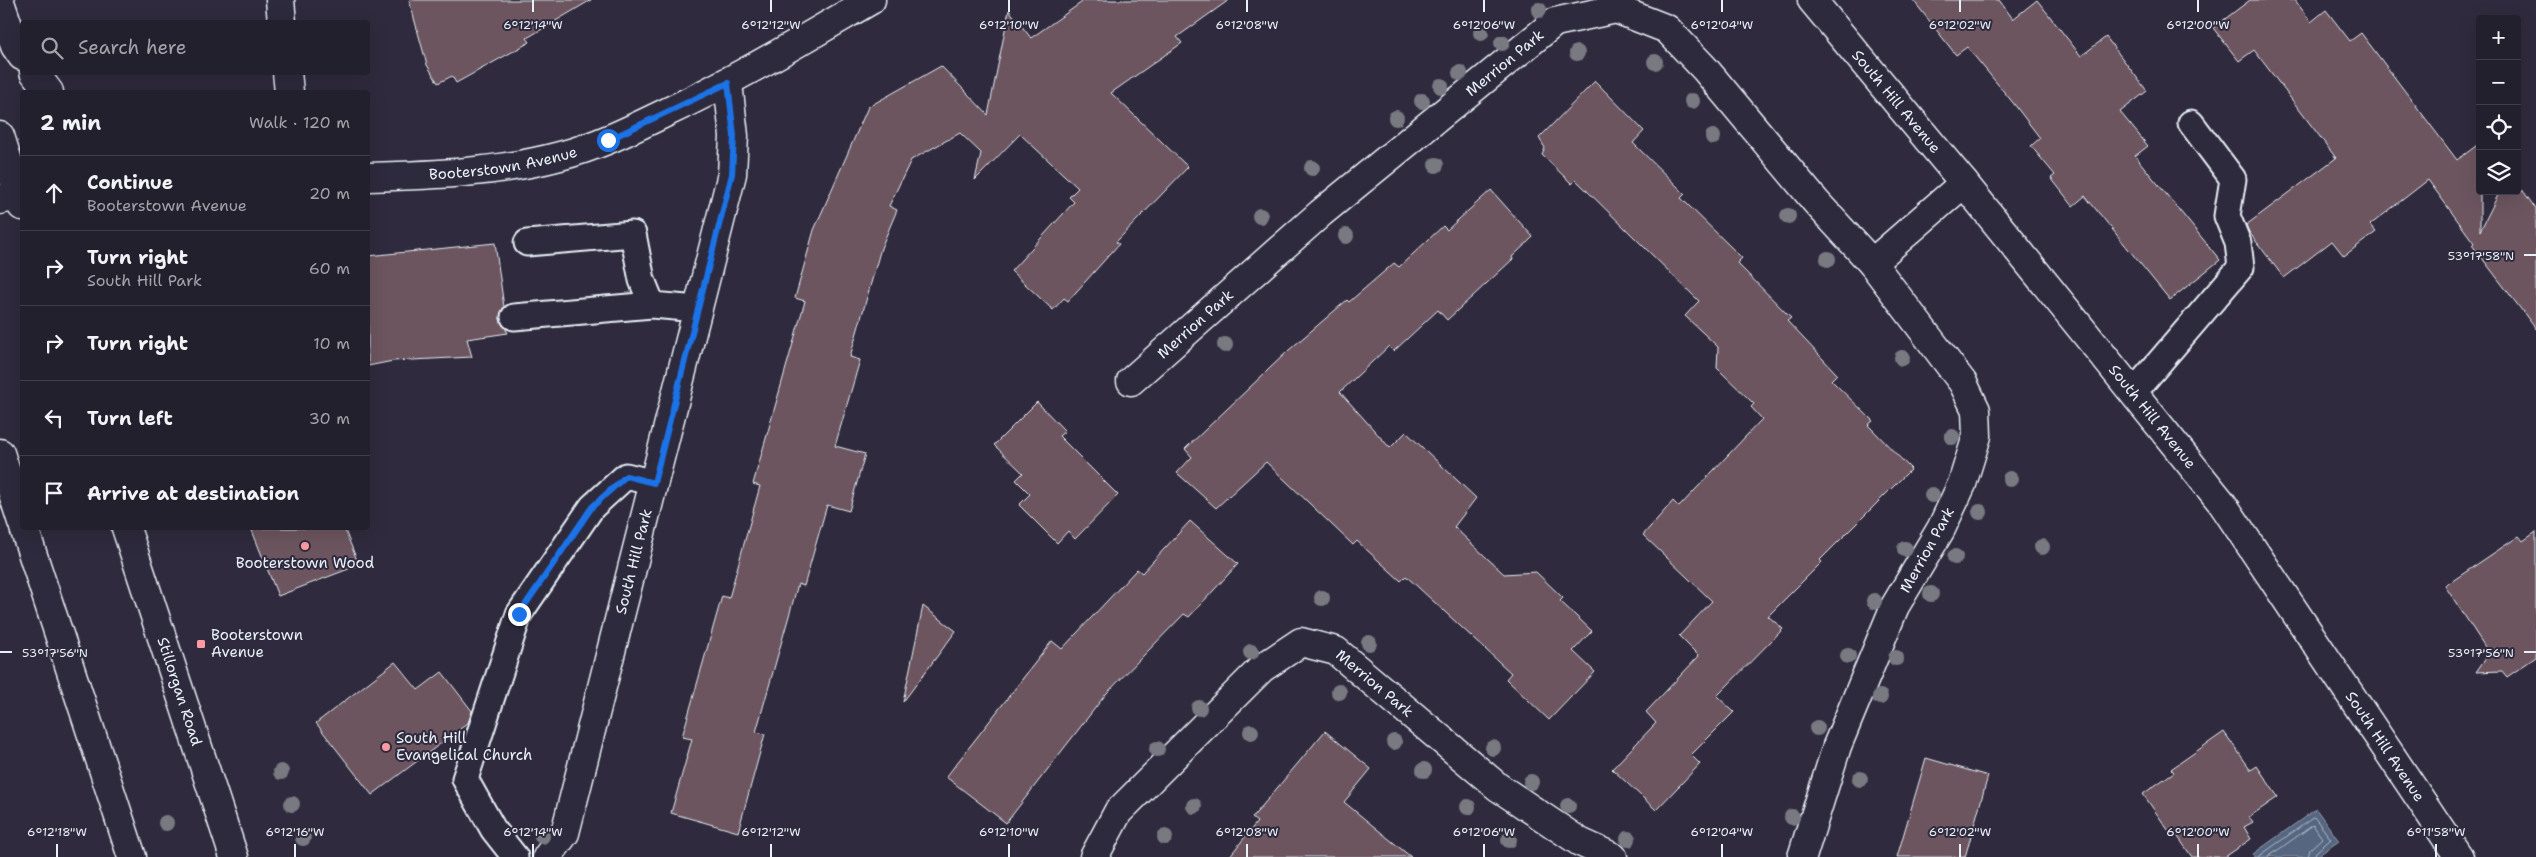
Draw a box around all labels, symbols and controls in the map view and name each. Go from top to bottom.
map controls [2476,15,2521,195]
button: + [2476,15,2521,60]
text: 6°12'14"W [503,17,563,33]
text: 6°12'12"W [741,17,801,33]
text: 6°12'10"W [979,17,1039,33]
text: 6°12'08"W [1216,17,1278,33]
text: 6°12'06"W [1453,17,1515,33]
text: 6°12'04"W [1691,17,1753,33]
text: 6°12'02"W [1929,17,1991,33]
text: 6°12'00"W [2166,17,2230,33]
search box [20,20,370,75]
street label: Merrion Park [1462,25,1548,101]
icon: search [38,34,66,62]
text: Search here [78,35,187,60]
street label: South Hill Avenue [1848,46,1945,157]
button: − [2476,60,2521,105]
button: locate [2476,105,2521,150]
text: 2 min [40,109,101,137]
text: Walk · 120 m [249,112,350,133]
route start [597,129,620,152]
street label: Booterstown Avenue [428,142,580,185]
button: layers [2476,150,2521,195]
text: Continue [87,170,173,195]
icon: ahead [40,179,68,207]
text: 20 m [309,183,350,204]
text: Booterstown Avenue [87,195,247,216]
text: Turn right [87,245,188,270]
text: 53°17'58"N [2448,248,2514,264]
icon: right [40,254,68,282]
text: 60 m [309,258,350,279]
text: South Hill Park [87,270,202,291]
street label: Merrion Park [1153,285,1238,363]
icon: right [40,329,68,357]
text: Turn right [87,331,188,356]
text: 10 m [313,333,350,354]
street label: South Hill Avenue [2104,360,2201,473]
icon: left [40,404,68,432]
text: Turn left [87,406,173,431]
text: 30 m [309,408,350,429]
icon: arrive [40,479,68,507]
text: Arrive at destination [87,481,299,506]
street label: Merrion Park [1895,503,1959,597]
street label: South Hill Park [611,507,657,616]
marker: Booterstown Wood [299,540,311,552]
place label: Booterstown Wood [236,553,375,573]
route end [508,603,531,626]
place label: Booterstown Avenue [211,625,303,662]
street label: Stillorgan Road [152,634,207,749]
marker: Booterstown Avenue [195,638,207,650]
text: 53°17'56"N [22,645,88,661]
street label: Merrion Park [1332,645,1418,722]
text: 53°17'56"N [2448,645,2514,661]
street label: South Hill Avenue [2341,687,2429,806]
place label: South Hill Evangelical Church [396,728,532,765]
marker: South Hill Evangelical Church [380,741,392,753]
text: 6°12'18"W [27,824,87,840]
text: 6°12'16"W [265,824,325,840]
text: 6°12'14"W [503,824,563,840]
text: 6°12'12"W [741,824,801,840]
text: 6°12'10"W [979,824,1039,840]
text: 6°12'08"W [1216,824,1278,840]
text: 6°12'06"W [1453,824,1515,840]
text: 6°12'04"W [1691,824,1753,840]
text: 6°12'02"W [1929,824,1991,840]
text: 6°12'00"W [2166,824,2230,840]
text: 6°11'58"W [2406,824,2466,840]

